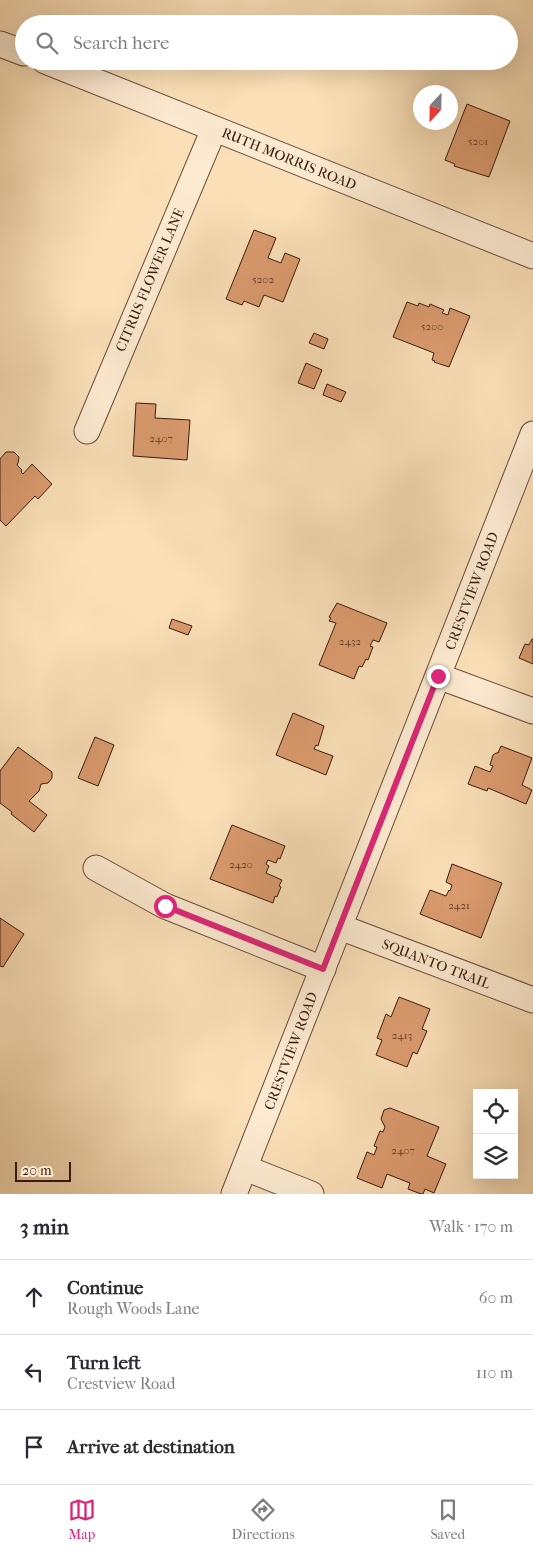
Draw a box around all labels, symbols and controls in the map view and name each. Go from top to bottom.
search box [15,15,518,70]
icon: search [33,29,61,57]
text: Search here [73,32,169,54]
north arrow [413,85,458,130]
street label: RUTH MORRIS ROAD [219,124,359,194]
house number: 5201 [468,135,488,148]
street label: CITRUS FLOWER LANE [112,205,188,354]
house number: 5202 [252,273,274,286]
house number: 5200 [421,320,443,333]
house number: 2407 [149,432,173,445]
street label: CRESTVIEW ROAD [442,529,502,652]
house number: 2432 [339,635,361,648]
route end [427,665,450,688]
house number: 2420 [229,858,253,871]
route start [154,895,177,918]
house number: 2421 [448,899,470,912]
street label: SQUANTO TRAIL [379,936,493,993]
street label: CRESTVIEW ROAD [261,989,321,1112]
house number: 2413 [392,1029,412,1042]
map controls [473,1089,518,1179]
button: locate [473,1089,518,1134]
button: layers [473,1134,518,1179]
house number: 2407 [391,1144,415,1157]
scale bar [15,1159,71,1182]
text: 20 m [22,1162,52,1179]
text: 3 min [20,1215,69,1239]
text: Walk · 170 m [429,1217,513,1236]
text: Continue [67,1277,143,1299]
icon: ahead [20,1283,48,1311]
text: 60 m [479,1288,513,1307]
text: Rough Woods Lane [67,1299,200,1318]
text: Turn left [67,1352,141,1374]
icon: left [20,1358,48,1386]
text: 110 m [476,1363,513,1382]
text: Crestview Road [67,1374,175,1393]
icon: arrive [20,1433,48,1461]
text: Arrive at destination [67,1436,235,1458]
tab: Map [68,1496,96,1543]
tab: Directions [232,1496,295,1543]
tab: Saved [430,1496,465,1543]

